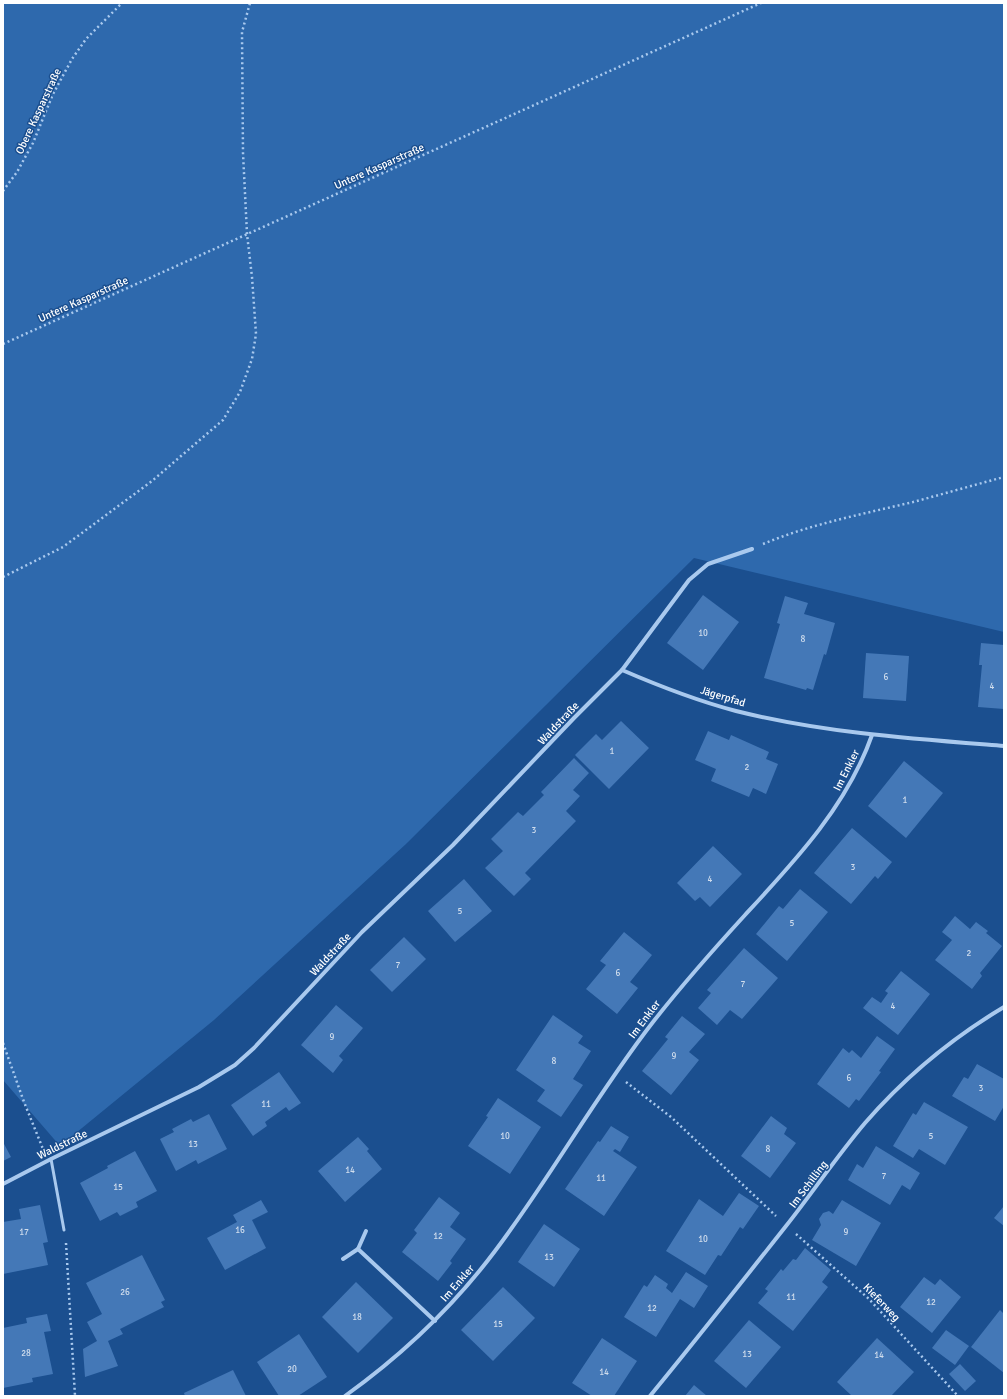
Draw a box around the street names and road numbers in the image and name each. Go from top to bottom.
street label: Obere Kasparstraße [13,66,64,156]
street label: Untere Kasparstraße [332,141,426,192]
street label: Untere Kasparstraße [36,274,130,325]
street label: Jägerpfad [699,683,747,710]
street label: Waldstraße [535,699,582,748]
street label: Im Enkler [831,747,862,793]
street label: Waldstraße [307,930,354,979]
street label: Im Enkler [626,998,663,1041]
street label: Waldstraße [35,1127,89,1162]
street label: Im Schilling [786,1158,830,1210]
street label: Im Enkler [438,1262,477,1304]
street label: Kieferweg [860,1281,903,1324]

